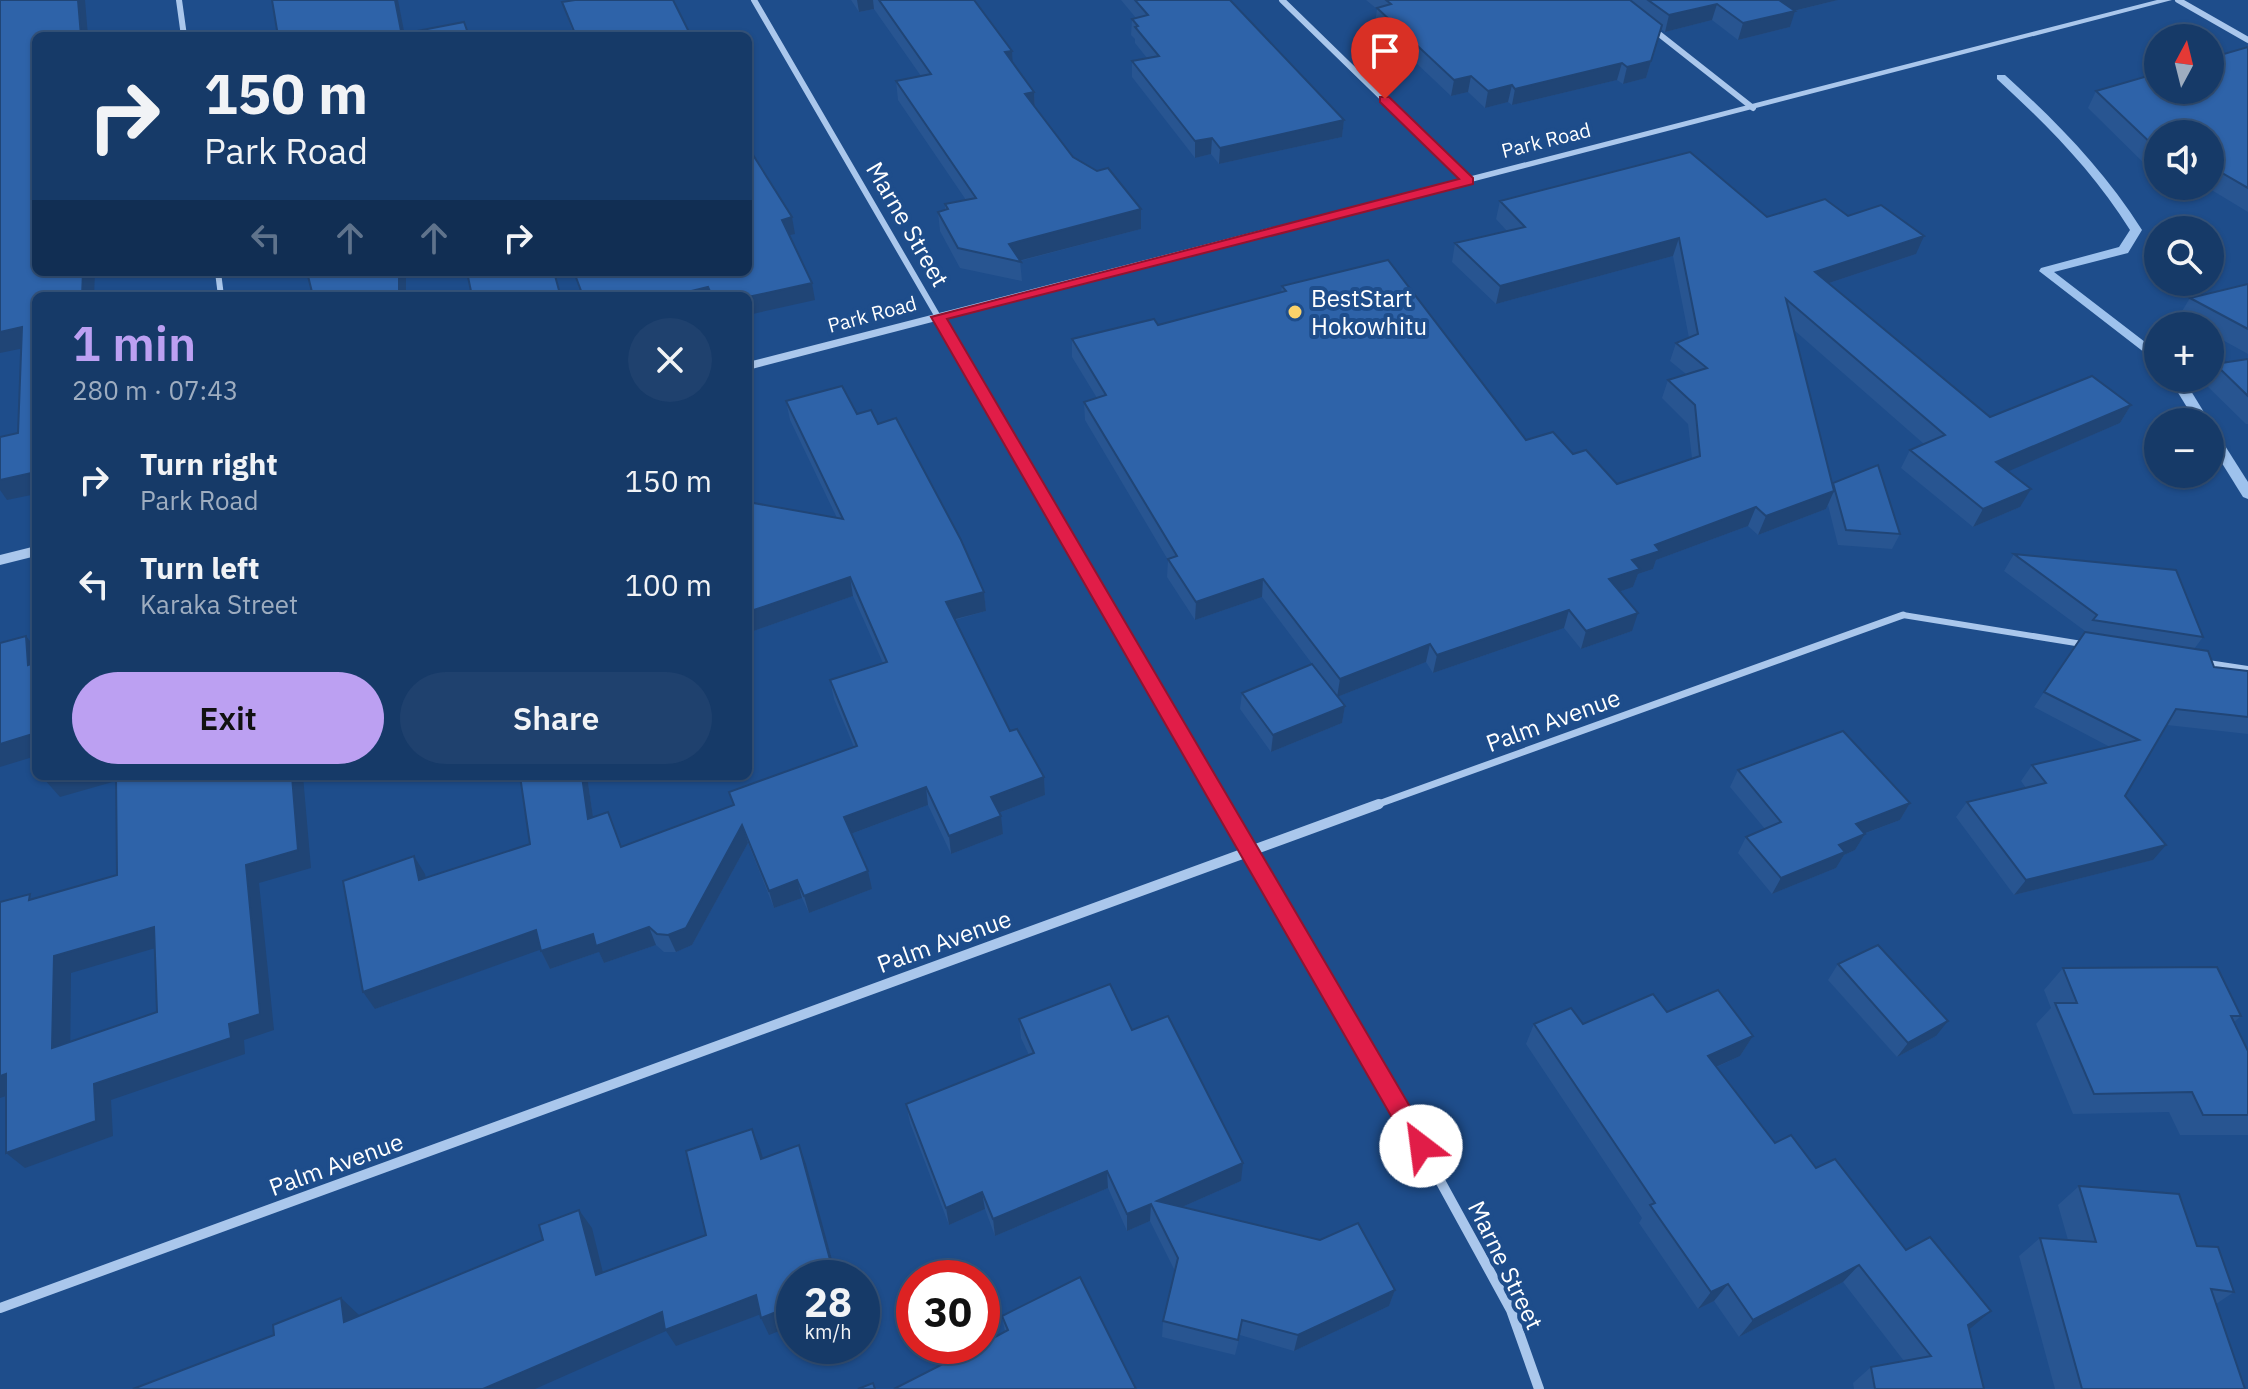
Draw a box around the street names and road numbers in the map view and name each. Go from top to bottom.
street label: Park Road [1498,116,1594,164]
street label: Marne Street [859,156,957,292]
street label: Park Road [824,289,920,339]
street label: Palm Avenue [1482,681,1624,759]
street label: Palm Avenue [873,902,1015,980]
street label: Palm Avenue [265,1125,407,1203]
street label: Marne Street [1461,1195,1551,1335]

